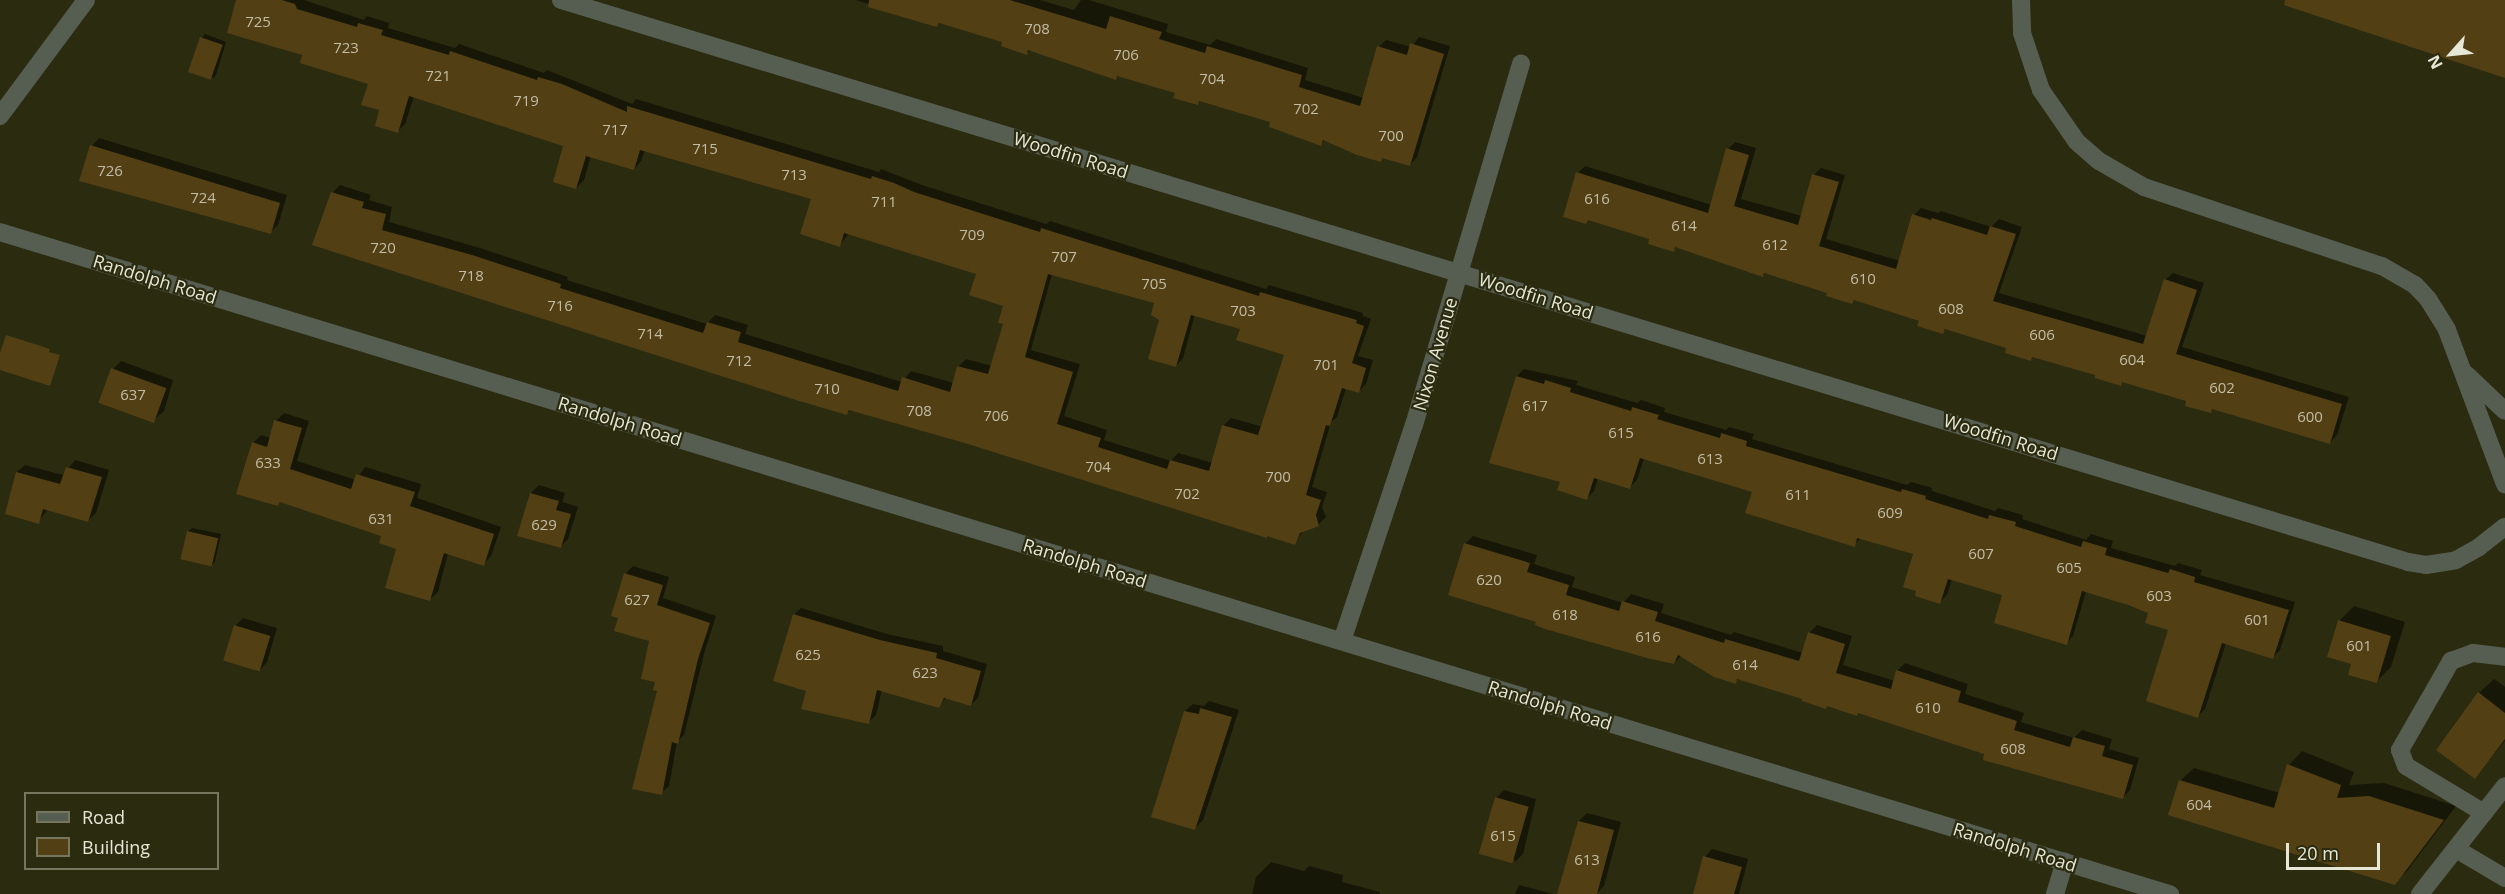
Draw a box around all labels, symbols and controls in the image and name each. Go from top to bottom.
house number: 725 [245,13,271,31]
house number: 708 [1024,20,1050,38]
north arrow [2421,24,2481,84]
house number: 723 [333,39,359,57]
house number: 706 [1113,46,1139,64]
text: N [2422,51,2448,73]
house number: 721 [425,67,451,85]
house number: 704 [1199,70,1225,88]
house number: 719 [513,92,539,110]
house number: 702 [1293,100,1319,118]
house number: 717 [602,121,628,139]
street label: Woodfin Road [1011,127,1131,183]
house number: 700 [1378,127,1404,145]
house number: 715 [692,140,718,158]
house number: 726 [97,162,123,180]
house number: 713 [781,166,807,184]
house number: 724 [190,189,216,207]
house number: 616 [1584,190,1610,208]
house number: 711 [871,193,897,211]
house number: 614 [1671,217,1697,235]
house number: 709 [959,226,985,244]
house number: 612 [1762,236,1788,254]
house number: 720 [370,239,396,257]
house number: 707 [1051,248,1077,266]
street label: Randolph Road [91,250,219,308]
house number: 718 [458,267,484,285]
street label: Woodfin Road [1476,268,1596,324]
house number: 610 [1850,270,1876,288]
house number: 705 [1141,275,1167,293]
street label: Nixon Avenue [1409,295,1461,413]
house number: 716 [547,297,573,315]
house number: 608 [1938,300,1964,318]
house number: 703 [1230,302,1256,320]
house number: 714 [637,325,663,343]
house number: 606 [2029,326,2055,344]
house number: 604 [2119,351,2145,369]
house number: 712 [726,352,752,370]
house number: 701 [1313,356,1339,374]
house number: 602 [2209,379,2235,397]
house number: 710 [814,380,840,398]
house number: 637 [120,386,146,404]
street label: Randolph Road [556,392,684,450]
house number: 617 [1522,397,1548,415]
house number: 708 [906,402,932,420]
house number: 706 [983,407,1009,425]
house number: 600 [2297,408,2323,426]
street label: Woodfin Road [1941,409,2061,465]
house number: 615 [1608,424,1634,442]
house number: 613 [1697,450,1723,468]
house number: 633 [255,454,281,472]
house number: 704 [1085,458,1111,476]
house number: 700 [1265,468,1291,486]
house number: 702 [1174,485,1200,503]
house number: 611 [1785,486,1811,504]
house number: 609 [1877,504,1903,522]
house number: 631 [368,510,394,528]
house number: 629 [531,516,557,534]
street label: Randolph Road [1021,534,1149,592]
house number: 607 [1968,545,1994,563]
house number: 605 [2056,559,2082,577]
house number: 620 [1476,571,1502,589]
house number: 603 [2146,587,2172,605]
house number: 627 [624,591,650,609]
house number: 618 [1552,606,1578,624]
house number: 601 [2244,611,2270,629]
house number: 616 [1635,628,1661,646]
house number: 601 [2346,637,2372,655]
house number: 625 [795,646,821,664]
house number: 614 [1732,656,1758,674]
house number: 623 [912,664,938,682]
street label: Randolph Road [1486,676,1614,734]
house number: 610 [1915,699,1941,717]
house number: 608 [2000,740,2026,758]
legend [24,792,219,870]
house number: 604 [2186,796,2212,814]
text: Road [82,805,125,829]
street label: Randolph Road [1951,818,2079,876]
house number: 615 [1490,827,1516,845]
scale bar [2289,831,2384,869]
text: Building [82,835,150,859]
text: 20 m [2297,841,2339,865]
house number: 613 [1574,851,1600,869]

